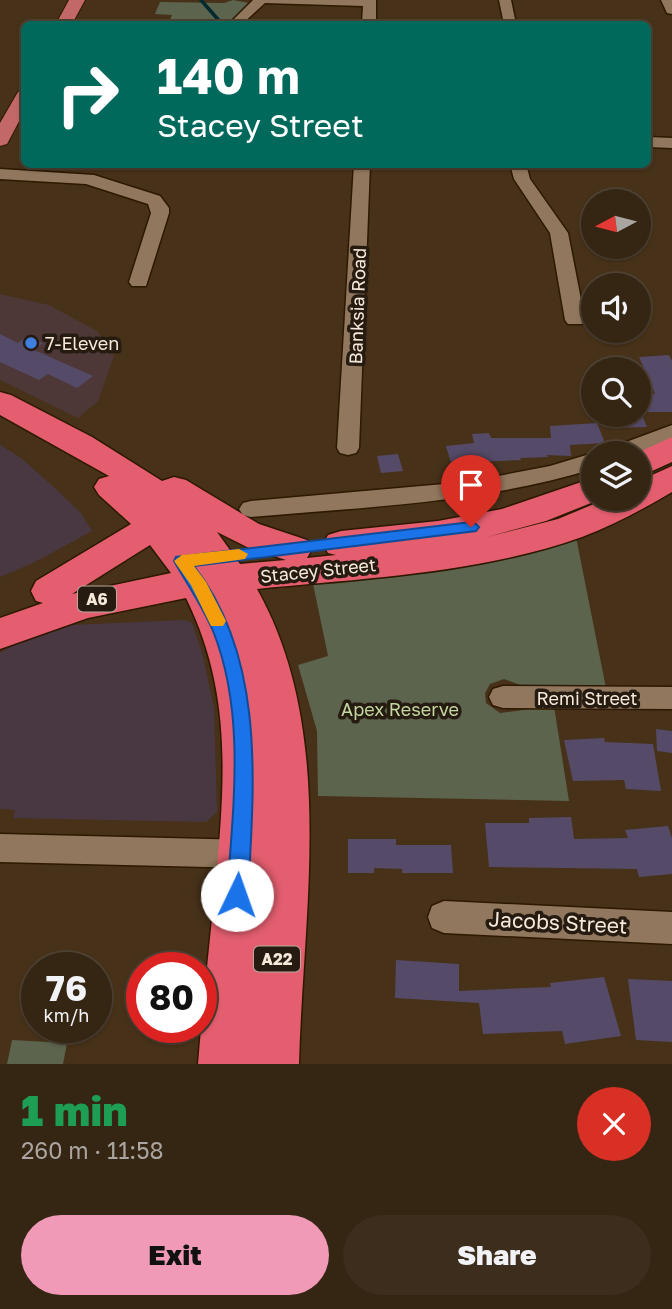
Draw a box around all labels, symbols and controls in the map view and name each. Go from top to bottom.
text: 140 m [157,46,300,105]
icon: right [42,49,133,140]
text: Stacey Street [157,106,364,144]
north arrow [581,189,651,259]
map controls [581,189,651,511]
street label: Banksia Road [344,247,370,365]
button: sound [581,273,651,343]
place label: 7-Eleven [45,332,119,354]
marker: 7-Eleven [23,335,39,351]
button: search [581,357,651,427]
button: layers [581,441,651,511]
pin [441,455,501,527]
icon: arrive [452,466,490,504]
street label: Stacey Street [259,553,377,587]
road number: A6 [78,586,116,612]
street label: Remi Street [536,687,638,709]
park label: Apex Reserve [341,698,459,720]
position arrow [200,858,274,932]
street label: Jacobs Street [488,905,628,939]
road number: A22 [254,946,300,972]
speed limit sign: 80 [126,952,217,1043]
text: 76 [46,967,87,1009]
text: km/h [44,1004,89,1026]
text: 1 min [21,1085,128,1135]
button: close [577,1087,651,1161]
text: 260 m · 11:58 [21,1136,164,1164]
button: Exit [21,1215,329,1295]
button: Share [343,1215,651,1295]

